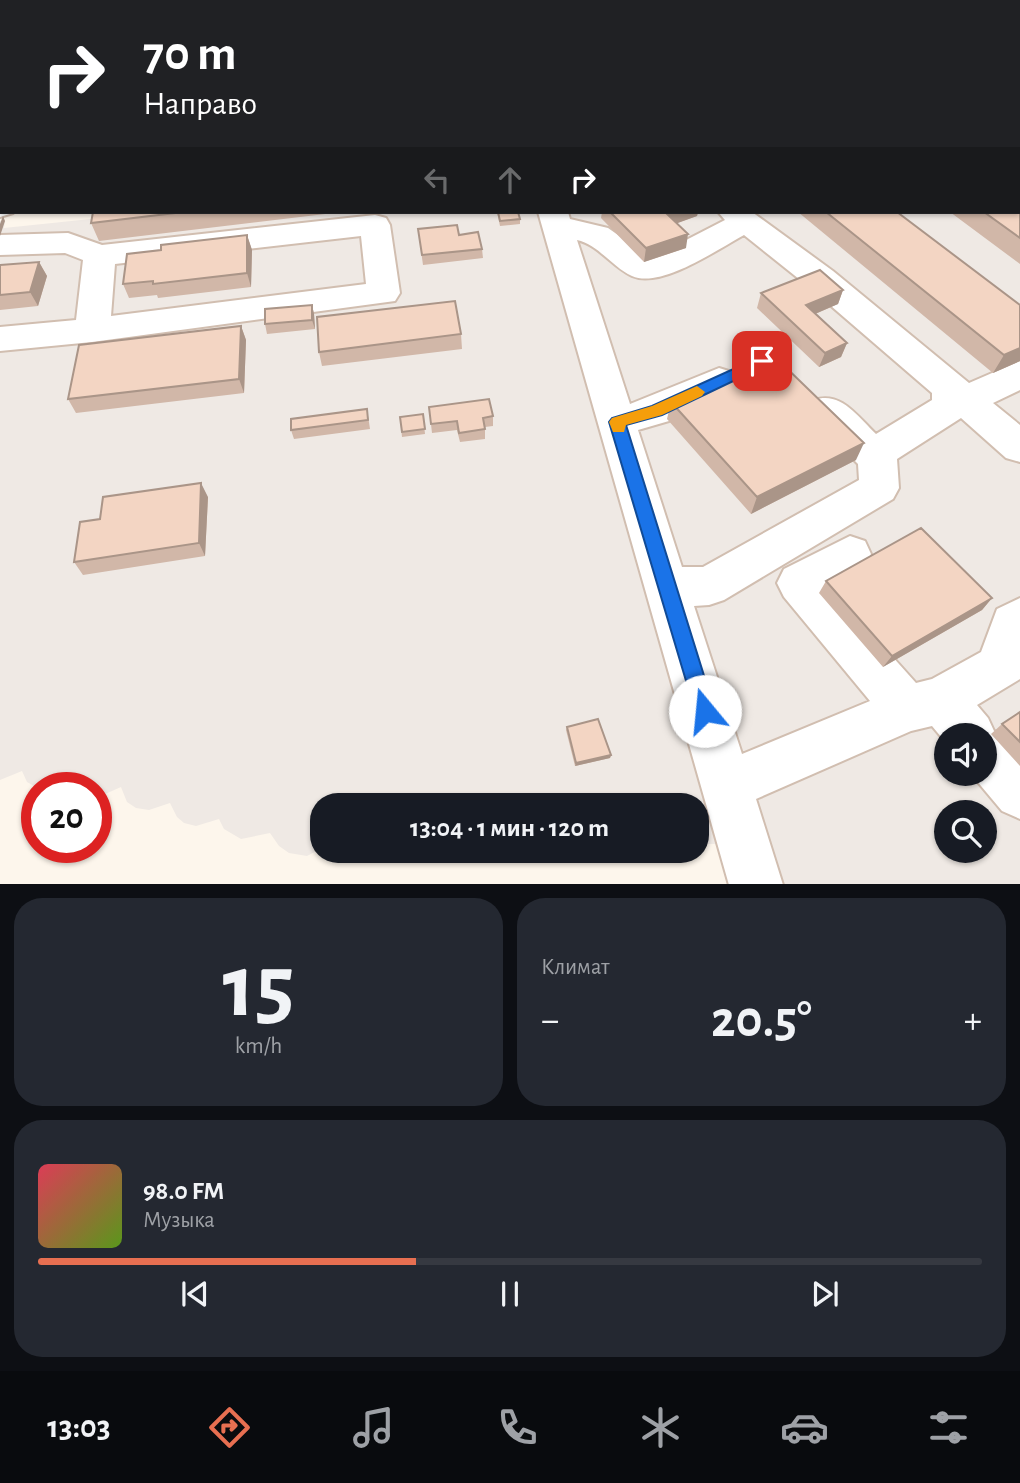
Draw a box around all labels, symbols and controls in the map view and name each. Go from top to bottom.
icon: right [28,28,119,119]
text: 70 m [143,30,237,79]
text: Направо [143,88,257,120]
icon: left [418,161,456,199]
icon: ahead [491,161,529,199]
icon: right [564,161,602,199]
pin [732,331,792,391]
icon: arrive [743,342,781,380]
position arrow [668,674,742,748]
map controls [934,723,997,863]
button: sound [934,723,997,786]
speed limit sign: 20 [21,772,112,863]
button: search [934,800,997,863]
text: 13:04 · 1 мин · 120 m [410,815,609,841]
text: 15 [222,942,295,1033]
text: Климат [541,956,610,979]
text: 20.5° [711,994,812,1046]
text: − [541,1002,559,1040]
text: + [964,1002,982,1040]
text: km/h [235,1035,282,1058]
text: 98.0 FM [143,1178,224,1204]
text: Музыка [143,1209,215,1232]
icon: previous [176,1275,214,1313]
icon: pause [491,1275,529,1313]
icon: next [806,1275,844,1313]
icon: directions [205,1403,254,1452]
icon: music [349,1403,398,1452]
icon: phone [493,1403,542,1452]
icon: climate [636,1403,685,1452]
icon: car [780,1403,829,1452]
icon: filters [924,1403,973,1452]
text: 13:03 [47,1411,110,1443]

